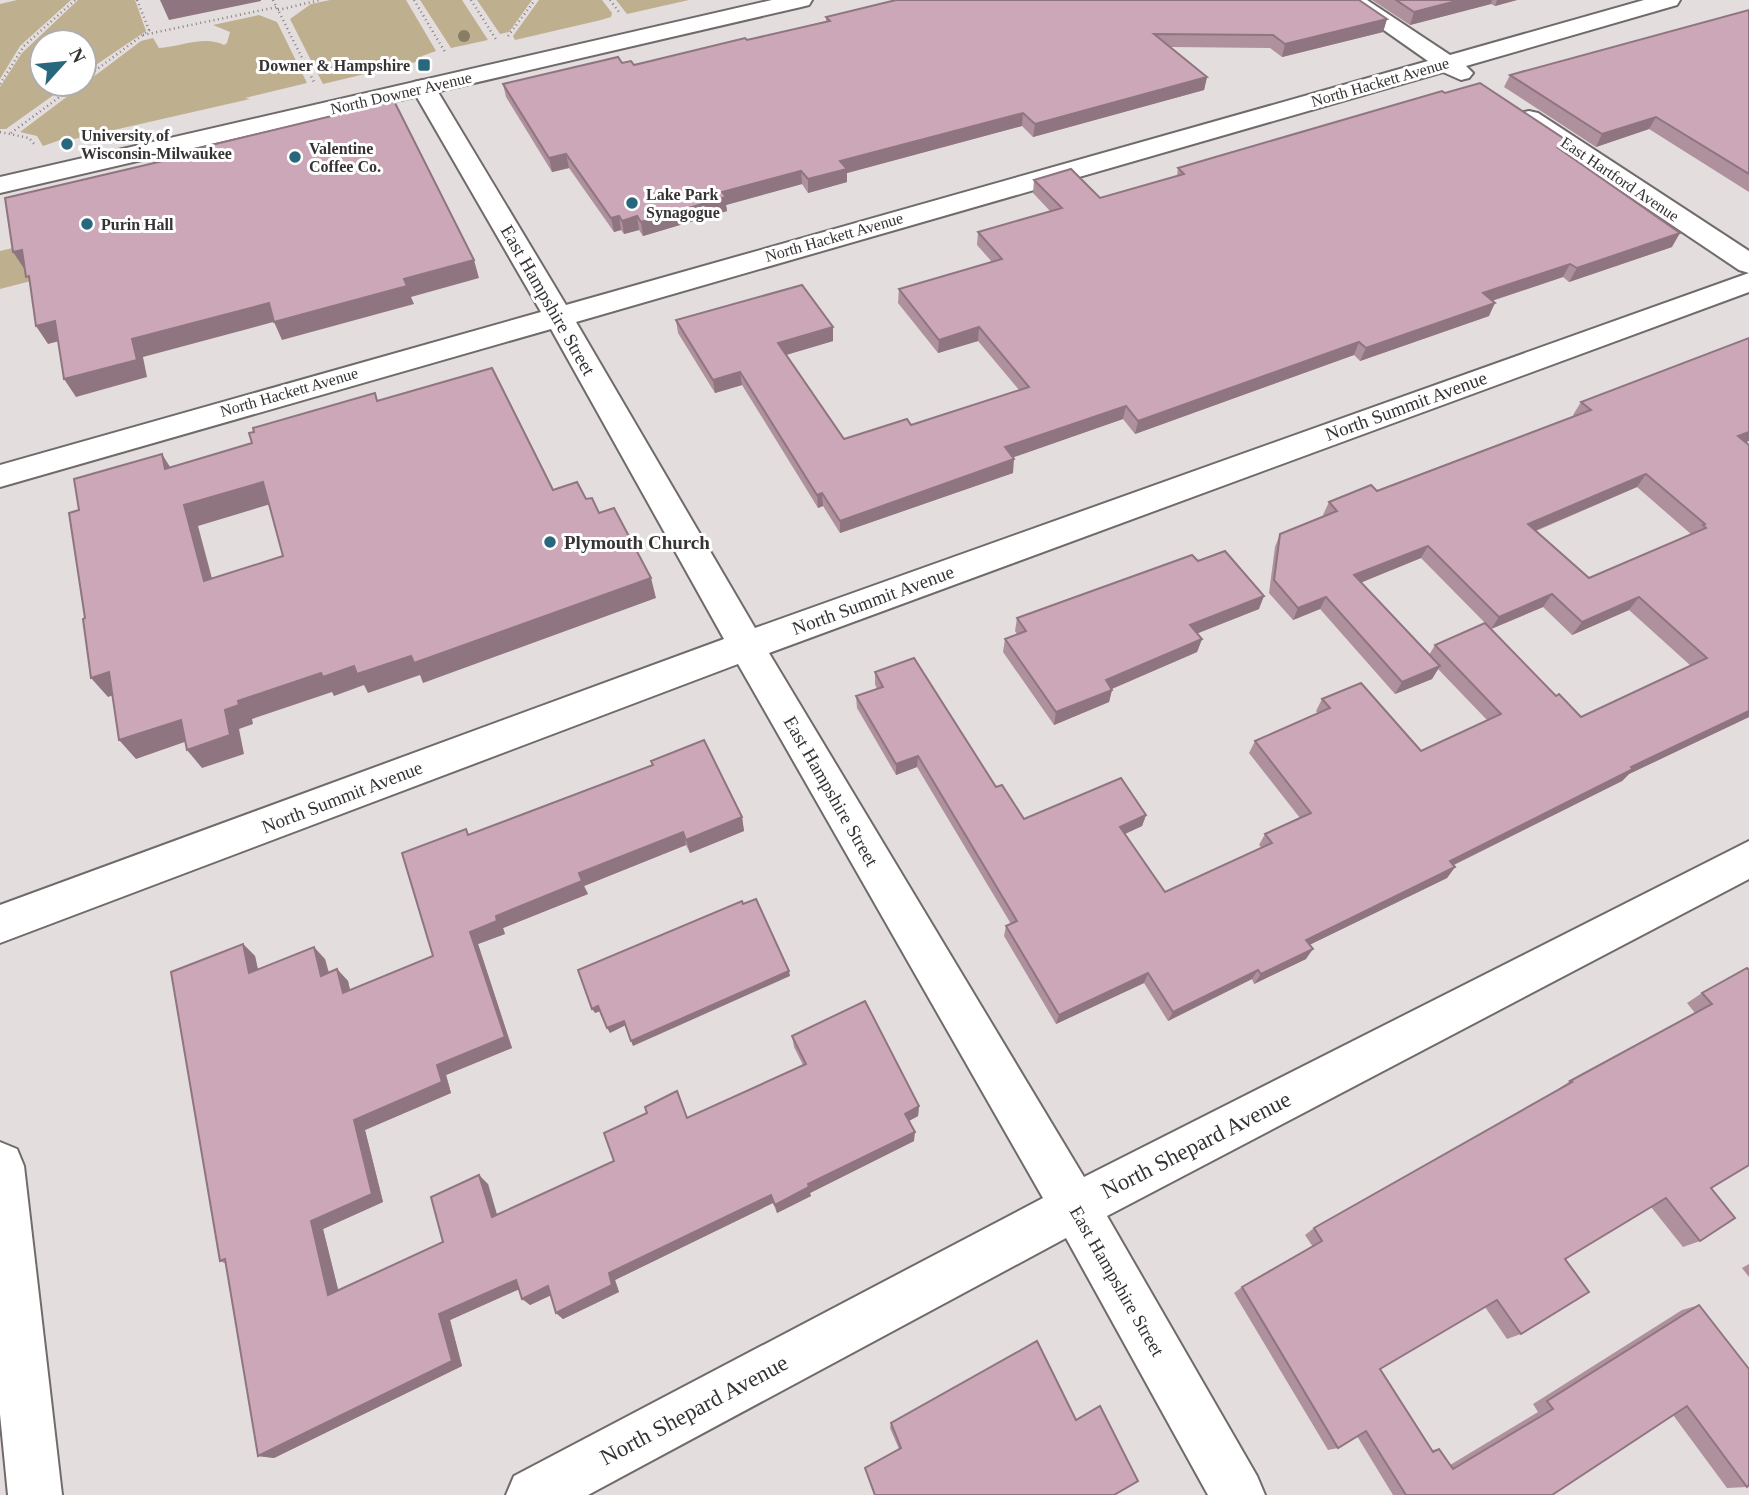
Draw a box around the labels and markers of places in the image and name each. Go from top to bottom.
place label: Downer & Hampshire [259,57,410,75]
marker: Downer & Hampshire [416,57,432,73]
place label: University of Wisconsin-Milwaukee [81,127,232,162]
marker: University of Wisconsin-Milwaukee [59,136,75,152]
place label: Valentine Coffee Co. [309,140,381,175]
marker: Valentine Coffee Co. [287,149,303,165]
place label: Lake Park Synagogue [646,186,720,222]
marker: Lake Park Synagogue [624,195,640,211]
marker: Purin Hall [79,216,95,232]
place label: Purin Hall [101,216,174,233]
place label: Plymouth Church [564,532,710,553]
marker: Plymouth Church [542,534,558,550]

